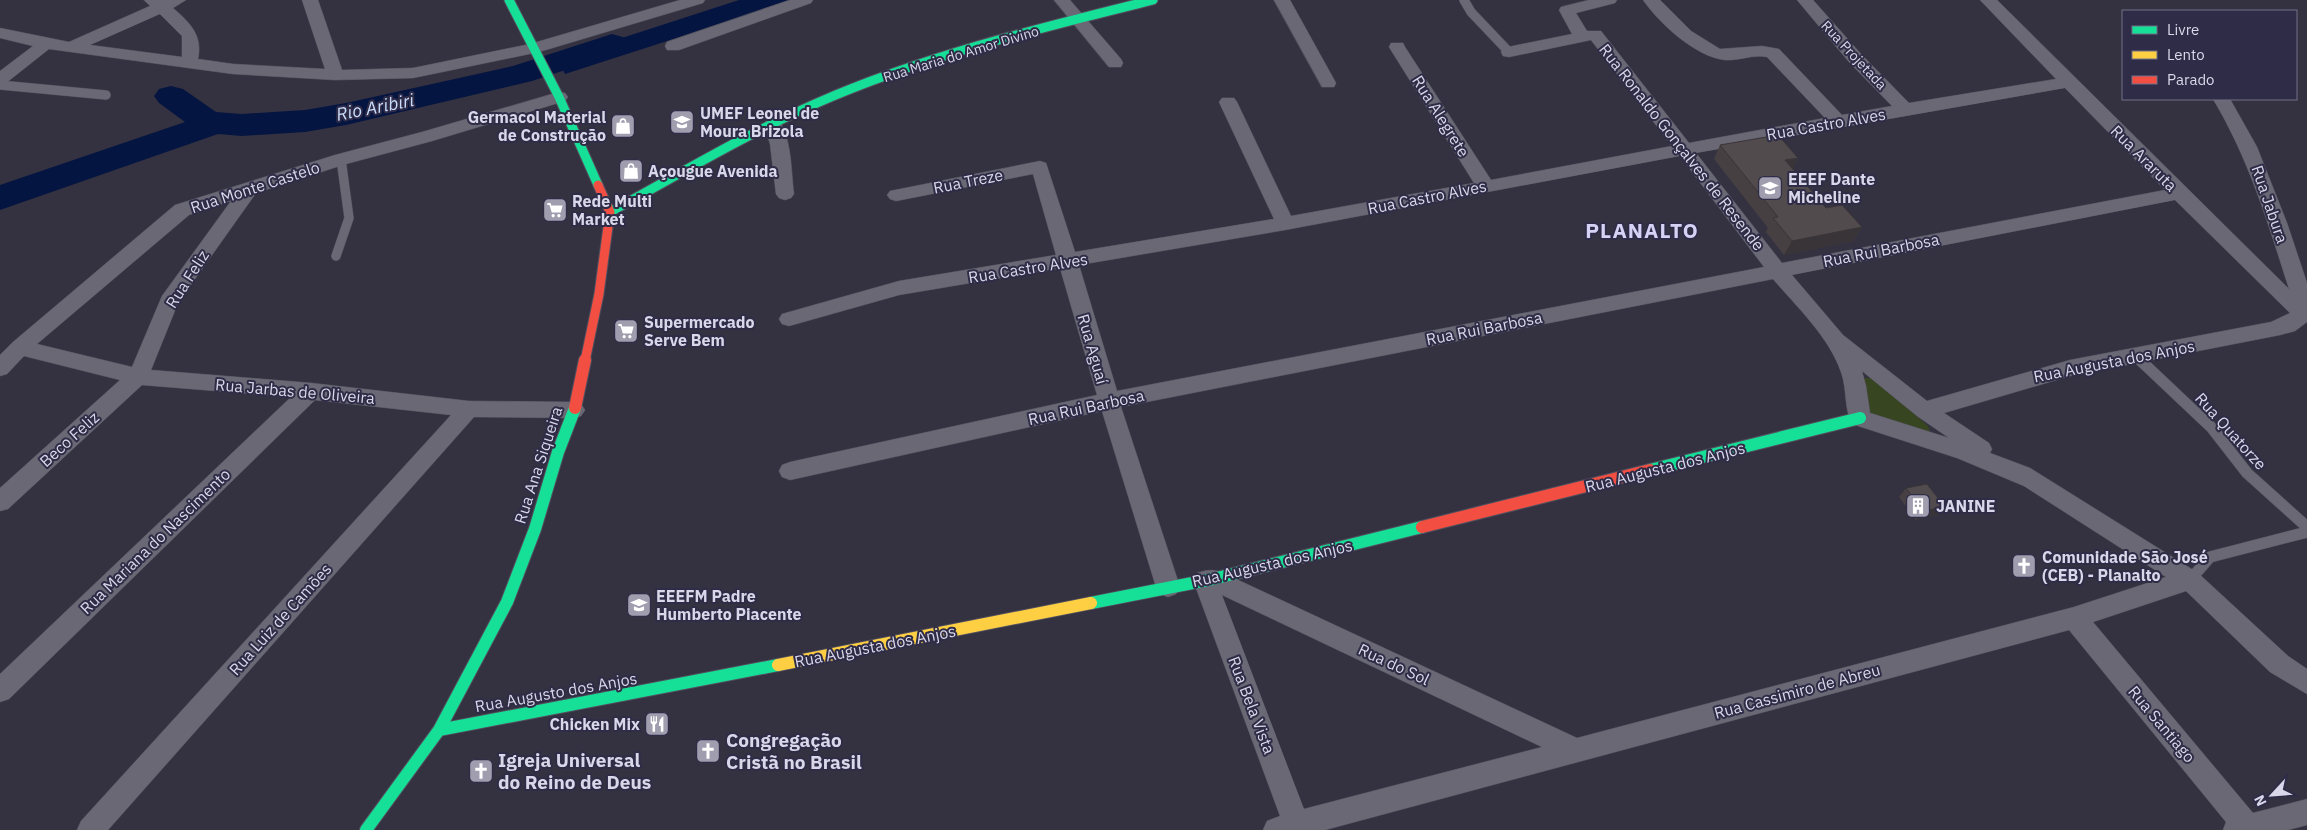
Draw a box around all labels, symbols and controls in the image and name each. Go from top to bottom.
legend [2122,10,2297,100]
street label: Rua Projetada [1817,17,1891,94]
text: Livre [2167,20,2199,39]
street label: Rua Maria do Amor Divino [881,22,1041,86]
street label: Rua Ronaldo Gonçalves de Resende [1595,40,1769,255]
text: Lento [2167,45,2205,64]
text: Parado [2167,70,2215,89]
street label: Rua Alegrete [1408,72,1474,161]
water label: Rio Aribiri [334,88,416,126]
place label: UMEF Leonel de Moura Brizola [700,103,819,141]
street label: Rua Castro Alves [1765,104,1887,144]
place label: Germacol Material de Construção [468,107,606,145]
school or university icon: UMEF Leonel de Moura Brizola [669,109,695,135]
shop icon: Germacol Material de Construção [610,113,636,139]
street label: Rua Araruta [2107,121,2182,196]
street label: Rua Monte Castelo [188,157,322,217]
shop icon: Açougue Avenida [618,158,644,184]
place label: Açougue Avenida [648,161,778,181]
street label: Rua Jabura [2247,162,2293,246]
street label: Rua Treze [931,164,1005,198]
place label: EEEF Dante Micheline [1788,169,1875,207]
school or university icon: EEEF Dante Micheline [1757,175,1783,201]
street label: Rua Castro Alves [1366,176,1488,218]
place label: Rede Multi Market [572,191,652,229]
supermarket icon: Rede Multi Market [542,197,568,223]
district label: PLANALTO [1585,216,1699,244]
street label: Rua Rui Barbosa [1821,229,1941,271]
street label: Rua Feliz [161,246,213,312]
street label: Rua Castro Alves [967,249,1089,287]
street label: Rua Rui Barbosa [1424,307,1544,349]
place label: Supermercado Serve Bem [644,312,755,350]
street label: Rua Aguaí [1073,312,1113,386]
supermarket icon: Supermercado Serve Bem [613,318,639,344]
street label: Rua Augusta dos Anjos [2032,336,2196,386]
street label: Rua Jarbas de Oliveira [214,374,376,408]
street label: Rua Rui Barbosa [1026,385,1146,429]
street label: Rua Quatorze [2191,388,2271,474]
street label: Rua Ana Siqueira [510,403,567,526]
street label: Beco Feliz [35,407,103,471]
street label: Rua Augusta dos Anjos [1583,437,1747,497]
street label: Rua Mariana do Nascimento [76,464,234,618]
building icon: JANINE [1905,493,1931,519]
place label: JANINE [1936,496,1995,516]
street label: Rua Augusta dos Anjos [1190,535,1354,591]
place label: Comunidade São José (CEB) - Planalto [2042,547,2208,585]
church icon: Comunidade São José (CEB) - Planalto [2011,553,2037,579]
street label: Rua Luiz de Camões [225,559,335,679]
place label: EEEFM Padre Humberto Piacente [656,586,802,624]
school or university icon: EEEFM Padre Humberto Piacente [626,592,652,618]
street label: Rua Augusta dos Anjos [793,621,957,671]
street label: Rua do Sol [1355,639,1433,689]
street label: Rua Bela Vista [1224,653,1280,757]
street label: Rua Cassimiro de Abreu [1712,659,1882,723]
street label: Rua Augusto dos Anjos [473,668,639,716]
street label: Rua Santiago [2124,682,2200,766]
restaurant icon: Chicken Mix [644,711,670,737]
place label: Chicken Mix [549,714,640,734]
place label: Congregação Cristã no Brasil [726,728,862,774]
church icon: Congregação Cristã no Brasil [695,738,721,764]
place label: Igreja Universal do Reino de Deus [498,748,651,794]
church icon: Igreja Universal do Reino de Deus [468,758,494,784]
north arrow [2247,770,2297,820]
text: N [2250,792,2271,809]

